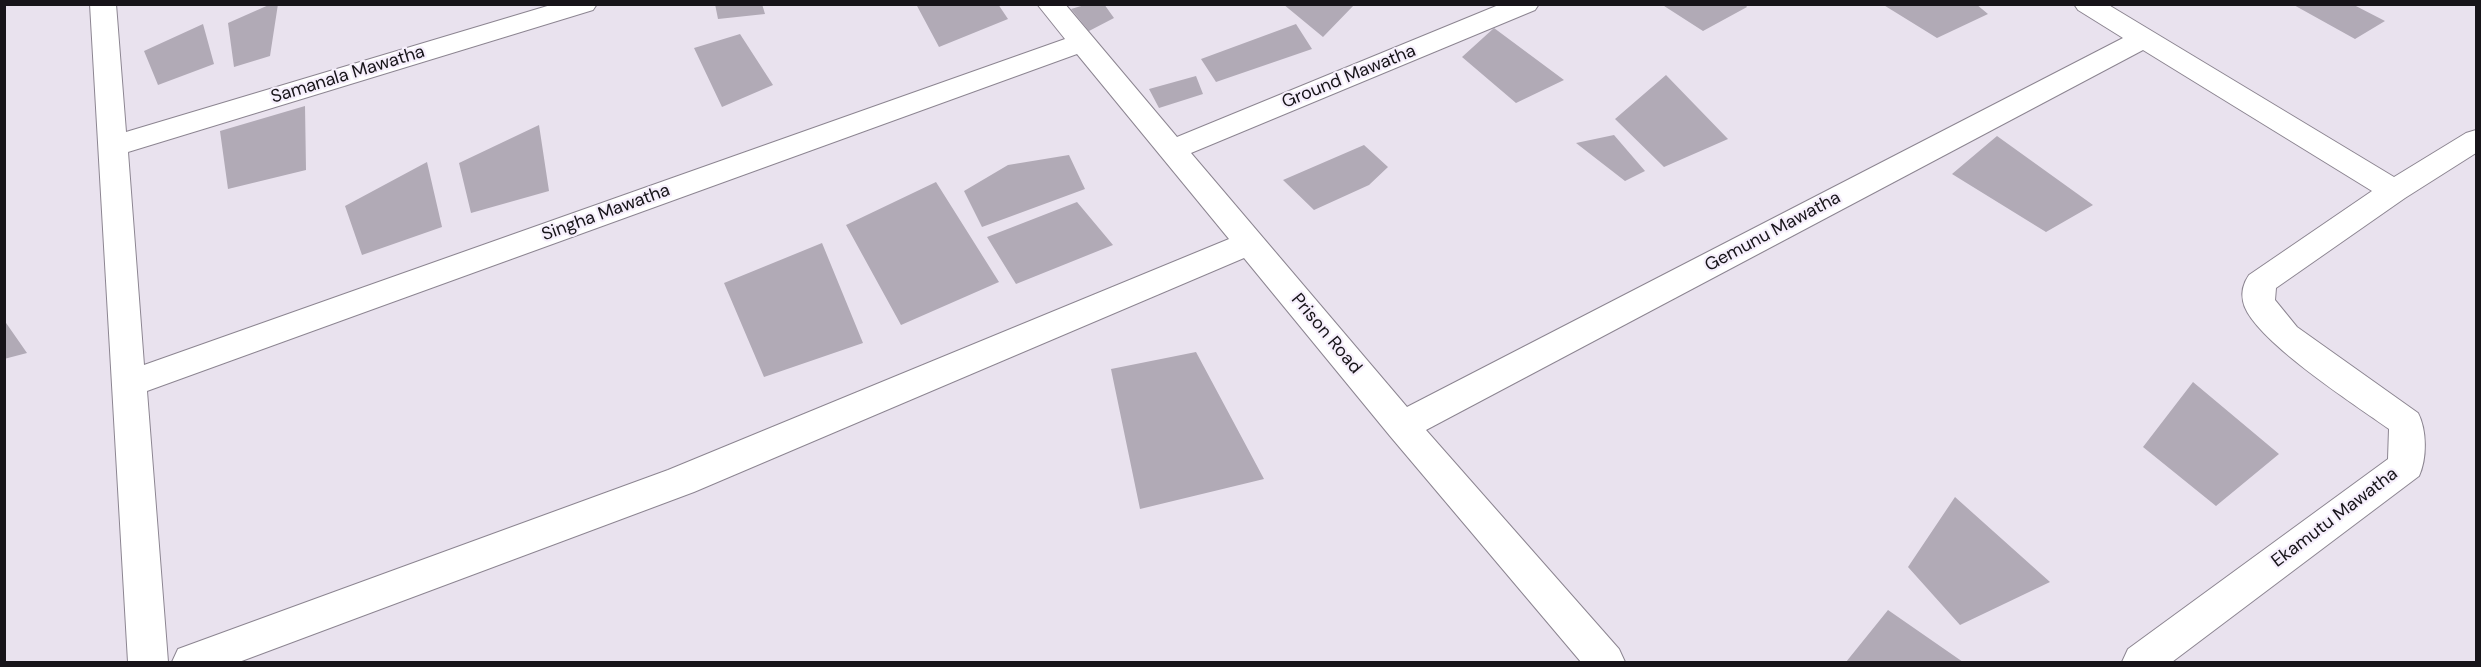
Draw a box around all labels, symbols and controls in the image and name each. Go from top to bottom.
street label: Ground Mawatha [1279,40,1419,114]
street label: Samanala Mawatha [268,41,428,109]
street label: Singha Mawatha [539,180,673,246]
street label: Gemunu Mawatha [1701,187,1845,277]
street label: Prison Road [1286,289,1366,379]
street label: Ekamutu Mawatha [2268,464,2402,572]

